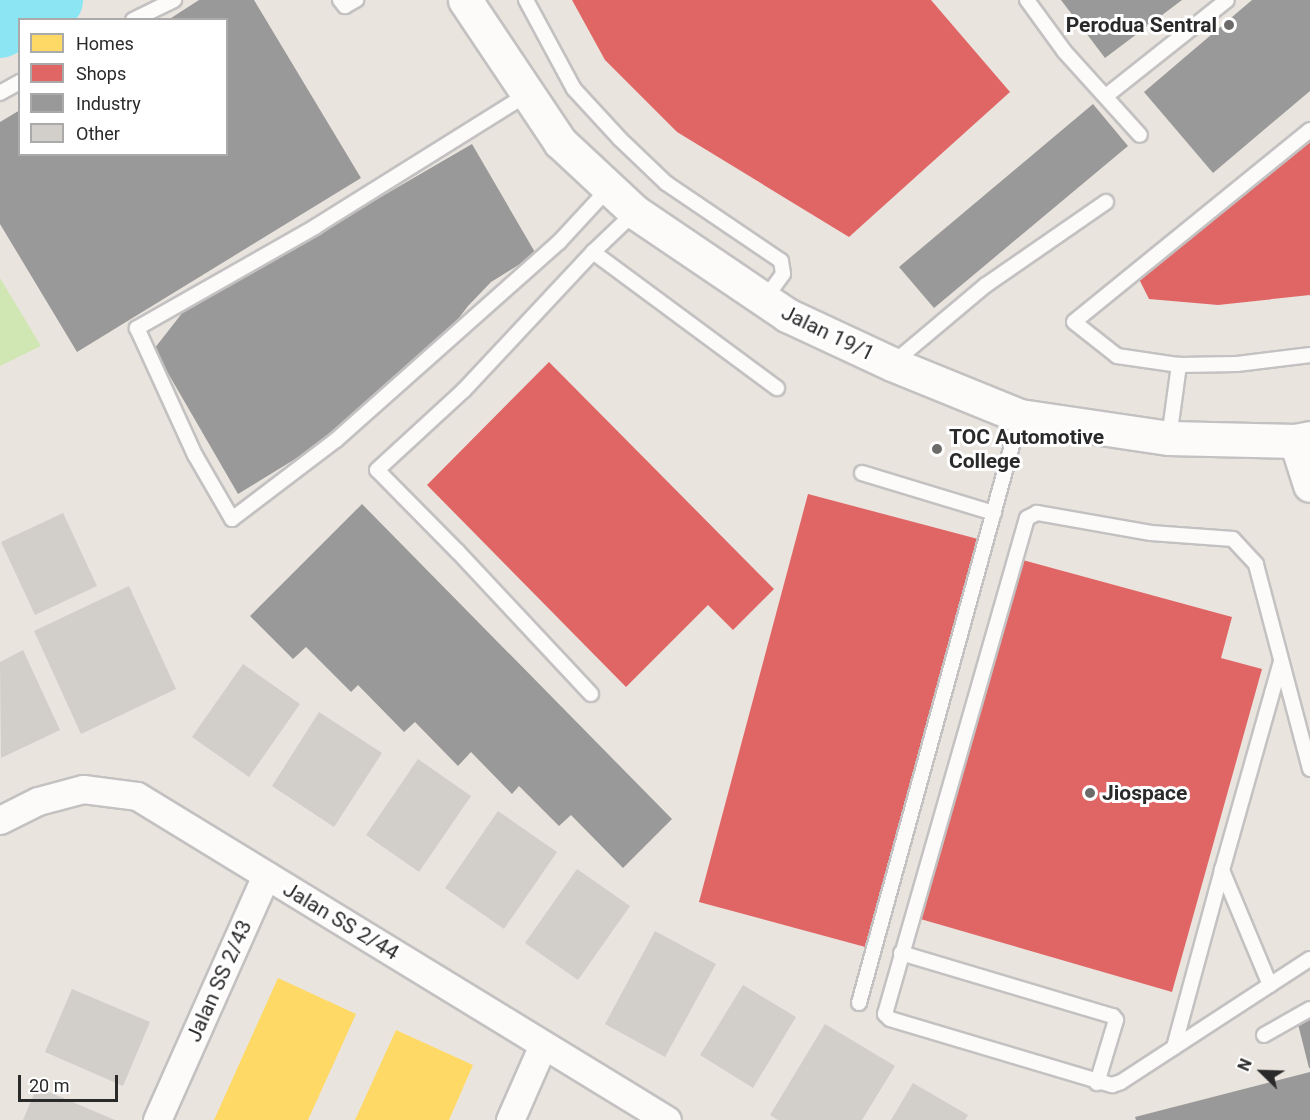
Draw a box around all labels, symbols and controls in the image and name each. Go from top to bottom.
place label: Perodua Sentral [1066,12,1217,38]
legend [18,18,228,156]
marker: Perodua Sentral [1222,18,1236,32]
text: Homes [76,33,134,54]
text: Shops [76,63,126,84]
text: Industry [76,93,141,114]
text: Other [76,123,120,144]
street label: Jalan 19/1 [777,300,879,366]
place label: TOC Automotive College [949,424,1104,474]
marker: TOC Automotive College [930,442,944,456]
place label: Jiospace [1102,780,1187,806]
marker: Jiospace [1083,786,1097,800]
street label: Jalan SS 2/44 [279,877,403,965]
street label: Jalan SS 2/43 [181,916,257,1046]
north arrow [1232,1042,1292,1102]
text: N [1234,1056,1256,1074]
scale bar [21,1063,122,1101]
text: 20 m [29,1075,69,1096]

